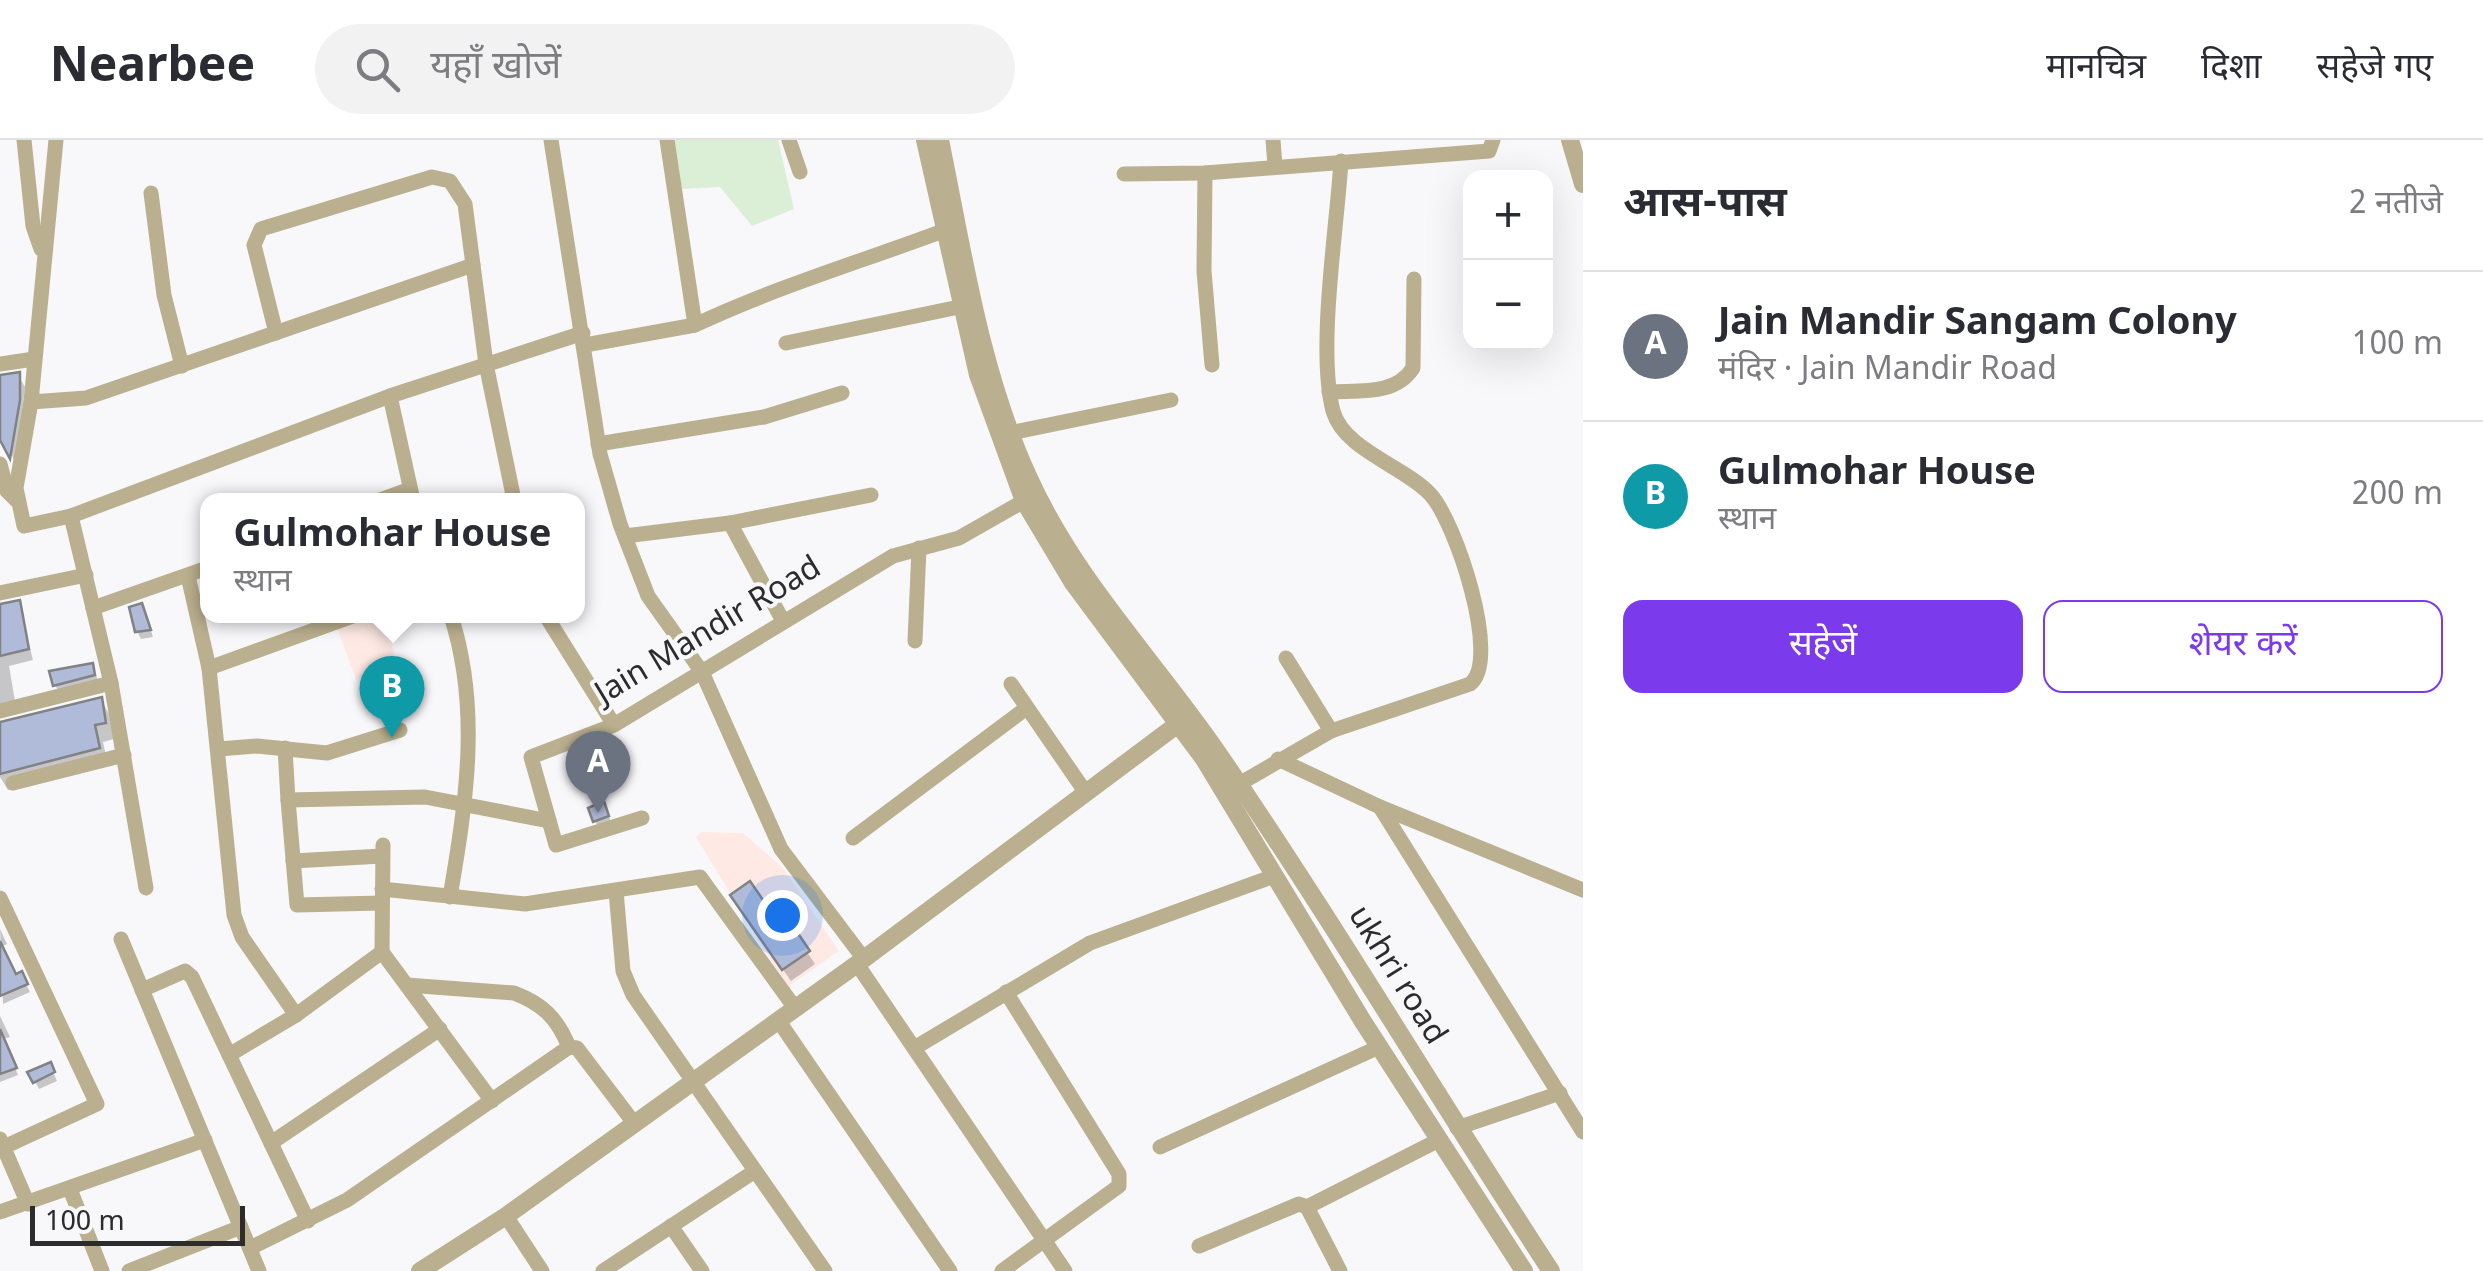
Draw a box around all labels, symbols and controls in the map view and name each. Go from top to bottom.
search box [315,24,1015,114]
text: Nearbee [50,38,255,101]
icon: search [350,42,405,97]
text: यहाँ खोजें [430,44,561,94]
text: मानचित्र [2046,47,2146,92]
text: दिशा [2201,47,2262,92]
text: सहेजे गए [2317,47,2433,92]
map controls [1463,170,1553,350]
button: + [1463,170,1553,260]
text: आस-पास [1623,178,1787,233]
text: 2 नतीजे [2349,184,2443,226]
button: − [1463,260,1553,350]
text: Jain Mandir Sangam Colony [1718,300,2237,350]
text: A [1644,325,1667,367]
text: 100 m [2352,325,2443,367]
text: मंदिर · Jain Mandir Road [1718,350,2057,392]
text: Gulmohar House [1718,450,2036,500]
text: B [1645,475,1666,517]
text: 200 m [2352,475,2443,517]
popup [200,493,585,623]
text: स्थान [1718,500,1776,542]
text: Gulmohar House [233,512,552,562]
street label: Jain Mandir Road [586,548,830,718]
text: स्थान [233,562,292,604]
button: सहेजें [1623,600,2023,693]
button: शेयर करें [2043,600,2443,693]
pin: B [360,656,424,738]
pin: A [566,730,630,813]
your location [757,890,808,941]
street label: ukhri road [1337,899,1455,1053]
scale bar [30,1201,245,1246]
text: 100 m [45,1205,125,1241]

